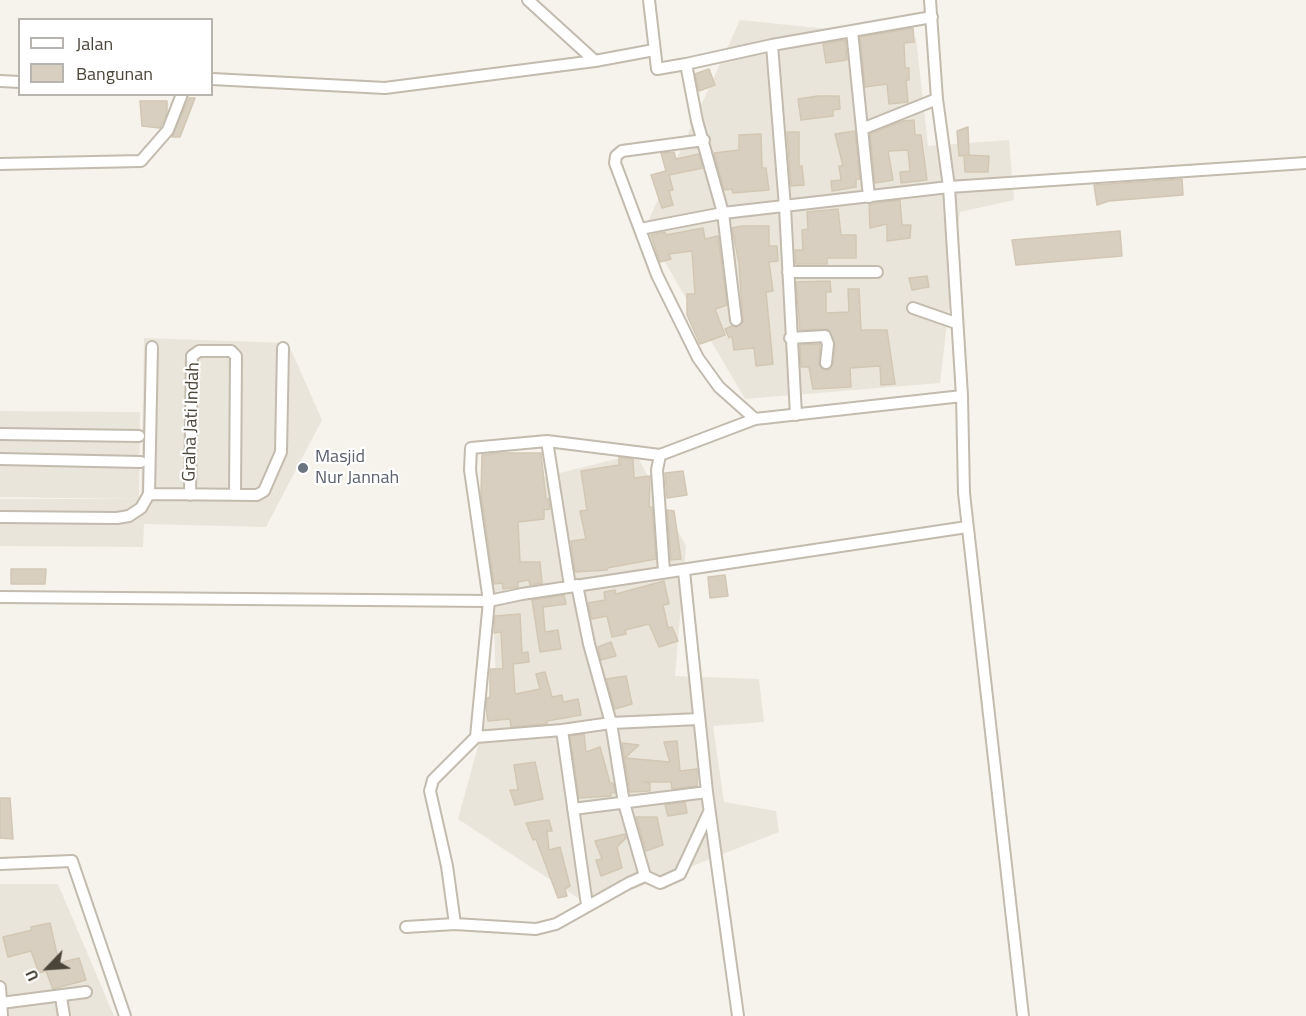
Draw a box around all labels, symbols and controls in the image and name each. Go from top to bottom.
legend [18,18,213,96]
text: Jalan [76,30,113,57]
text: Bangunan [76,60,153,87]
street label: Graha Jati Indah [179,362,205,482]
place label: Masjid Nur Jannah [315,447,399,490]
marker: Masjid Nur Jannah [296,461,310,475]
north arrow [18,938,78,998]
text: U [19,966,45,985]

